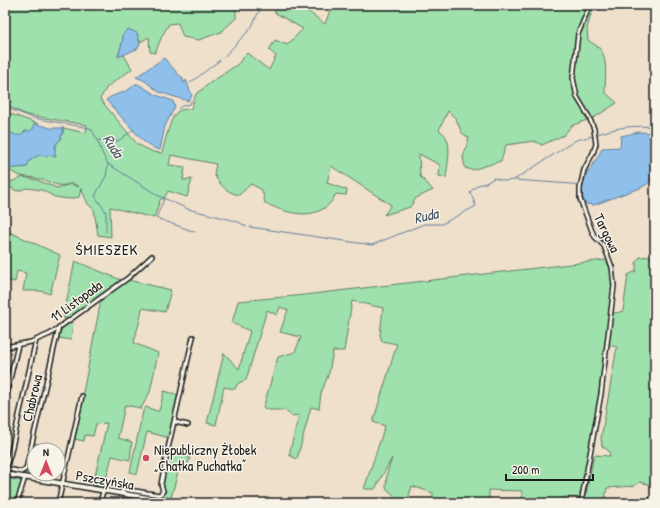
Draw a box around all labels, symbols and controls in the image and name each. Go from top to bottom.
water label: Ruda [98,130,130,164]
water label: Ruda [412,202,442,229]
street label: Targowa [589,210,625,256]
district label: ŚMIESZEK [76,239,138,260]
street label: 11 Listopada [46,275,107,327]
street label: Chabrowa [17,372,46,423]
place label: Niepubliczny Żłobek „Chatka Puchatka” [154,440,257,475]
north arrow [26,442,66,482]
text: N [43,445,49,459]
marker: Niepubliczny Żłobek „Chatka Puchatka” [141,453,151,463]
scale bar [506,456,593,482]
text: 200 m [512,461,539,478]
street label: Pszczyńska [74,465,136,495]

